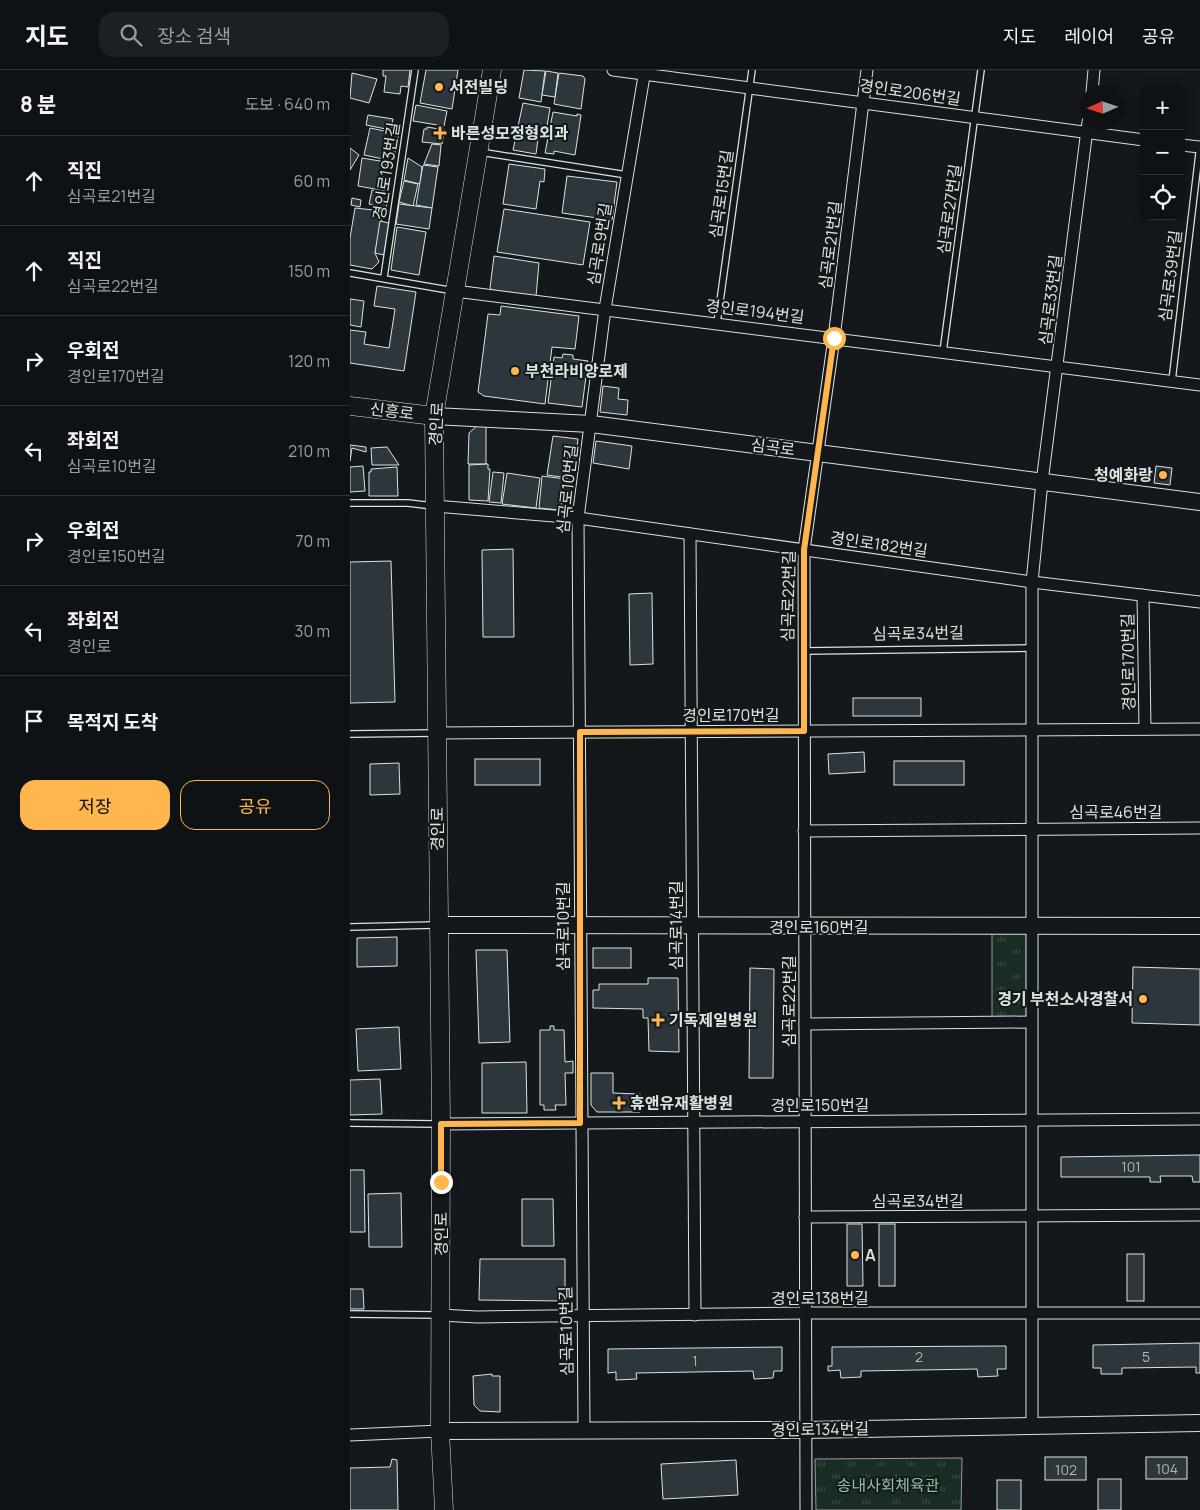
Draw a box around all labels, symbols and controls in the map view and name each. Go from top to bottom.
search box [99,12,449,57]
text: 지도 [25,19,69,52]
icon: search [117,21,145,49]
text: 장소 검색 [157,23,231,49]
text: 지도 [1003,24,1036,48]
text: 레이어 [1064,24,1114,48]
text: 공유 [1142,24,1175,48]
street label: 경인로206번길 [858,74,962,110]
place label: 서전빌딩 [449,76,508,98]
marker: 서전빌딩 [433,81,445,93]
north arrow [1080,85,1125,130]
map controls [1140,85,1185,220]
button: + [1140,85,1185,130]
text: 8 분 [20,90,56,118]
text: 도보 · 640 m [245,93,330,115]
street label: 경인로193번길 [367,121,405,221]
place label: 바른성모정형외과 [451,122,569,144]
marker: 바른성모정형외과 [433,126,447,140]
button: − [1140,130,1185,175]
street label: 심곡로15번길 [704,148,738,240]
text: 직진 [67,157,102,183]
street label: 심곡로27번길 [932,163,966,255]
icon: ahead [20,167,48,195]
text: 60 m [294,170,330,192]
button: locate [1140,175,1185,220]
text: 심곡로21번길 [67,185,156,207]
street label: 심곡로21번길 [814,200,846,290]
street label: 심곡로9번길 [582,201,616,287]
street label: 심곡로39번길 [1153,229,1187,323]
text: 직진 [67,247,102,273]
street label: 심곡로33번길 [1034,253,1066,347]
icon: ahead [20,257,48,285]
text: 150 m [288,260,330,282]
text: 심곡로22번길 [67,275,159,297]
street label: 경인로194번길 [704,294,806,328]
route start [823,327,846,350]
text: 우회전 [67,337,119,363]
icon: right [20,347,48,375]
text: 120 m [288,350,330,372]
place label: 부천라비앙로제 [525,360,628,382]
text: 경인로170번길 [67,365,165,387]
marker: 부천라비앙로제 [509,365,521,377]
street label: 신흥로 [369,397,416,425]
street label: 경인로 [424,401,448,447]
text: 좌회전 [67,427,119,453]
street label: 심곡로 [750,433,797,461]
icon: left [20,437,48,465]
text: 210 m [288,440,330,462]
street label: 심곡로10번길 [551,443,583,535]
text: 심곡로10번길 [67,455,157,477]
place label: 청예화랑 [1094,464,1153,486]
marker: 청예화랑 [1157,469,1169,481]
text: 우회전 [67,517,119,543]
street label: 경인로182번길 [829,526,929,562]
icon: right [20,527,48,555]
text: 70 m [295,530,330,552]
text: 경인로150번길 [67,545,166,567]
street label: 심곡로22번길 [776,550,800,642]
text: 좌회전 [67,607,119,633]
street label: 경인로170번길 [1116,613,1140,711]
icon: left [20,617,48,645]
text: 30 m [295,620,330,642]
street label: 심곡로34번길 [872,621,964,645]
text: 경인로 [67,635,111,657]
street label: 경인로170번길 [682,704,780,726]
icon: arrive [20,707,48,735]
text: 목적지 도착 [67,709,158,735]
button: 저장 [20,780,170,830]
button: 공유 [180,780,330,830]
street label: 심곡로46번길 [1070,801,1162,823]
street label: 경인로 [426,807,448,851]
street label: 심곡로14번길 [665,880,687,970]
street label: 심곡로10번길 [552,881,574,971]
street label: 경인로160번길 [769,916,869,938]
street label: 심곡로22번길 [778,955,800,1047]
place label: 경기 부천소사경찰서 [997,988,1133,1010]
marker: 경기 부천소사경찰서 [1137,993,1149,1005]
place label: 기독제일병원 [669,1009,757,1031]
marker: 기독제일병원 [651,1013,665,1027]
place label: 휴앤유재활병원 [630,1092,733,1114]
street label: 경인로150번길 [771,1094,869,1116]
marker: 휴앤유재활병원 [612,1096,626,1110]
house number: 101 [1121,1157,1141,1176]
route end [430,1171,453,1194]
street label: 심곡로34번길 [872,1190,964,1212]
street label: 경인로 [430,1212,452,1256]
place label: A [865,1244,876,1266]
marker: A [849,1249,861,1261]
street label: 심곡로10번길 [554,1286,578,1376]
street label: 경인로138번길 [771,1287,869,1309]
house number: 2 [915,1347,923,1366]
house number: 5 [1142,1347,1150,1366]
house number: 1 [692,1351,698,1370]
street label: 경인로134번길 [771,1417,869,1441]
house number: 104 [1156,1459,1178,1478]
house number: 102 [1055,1460,1077,1479]
park label: 송내사회체육관 [836,1474,940,1496]

